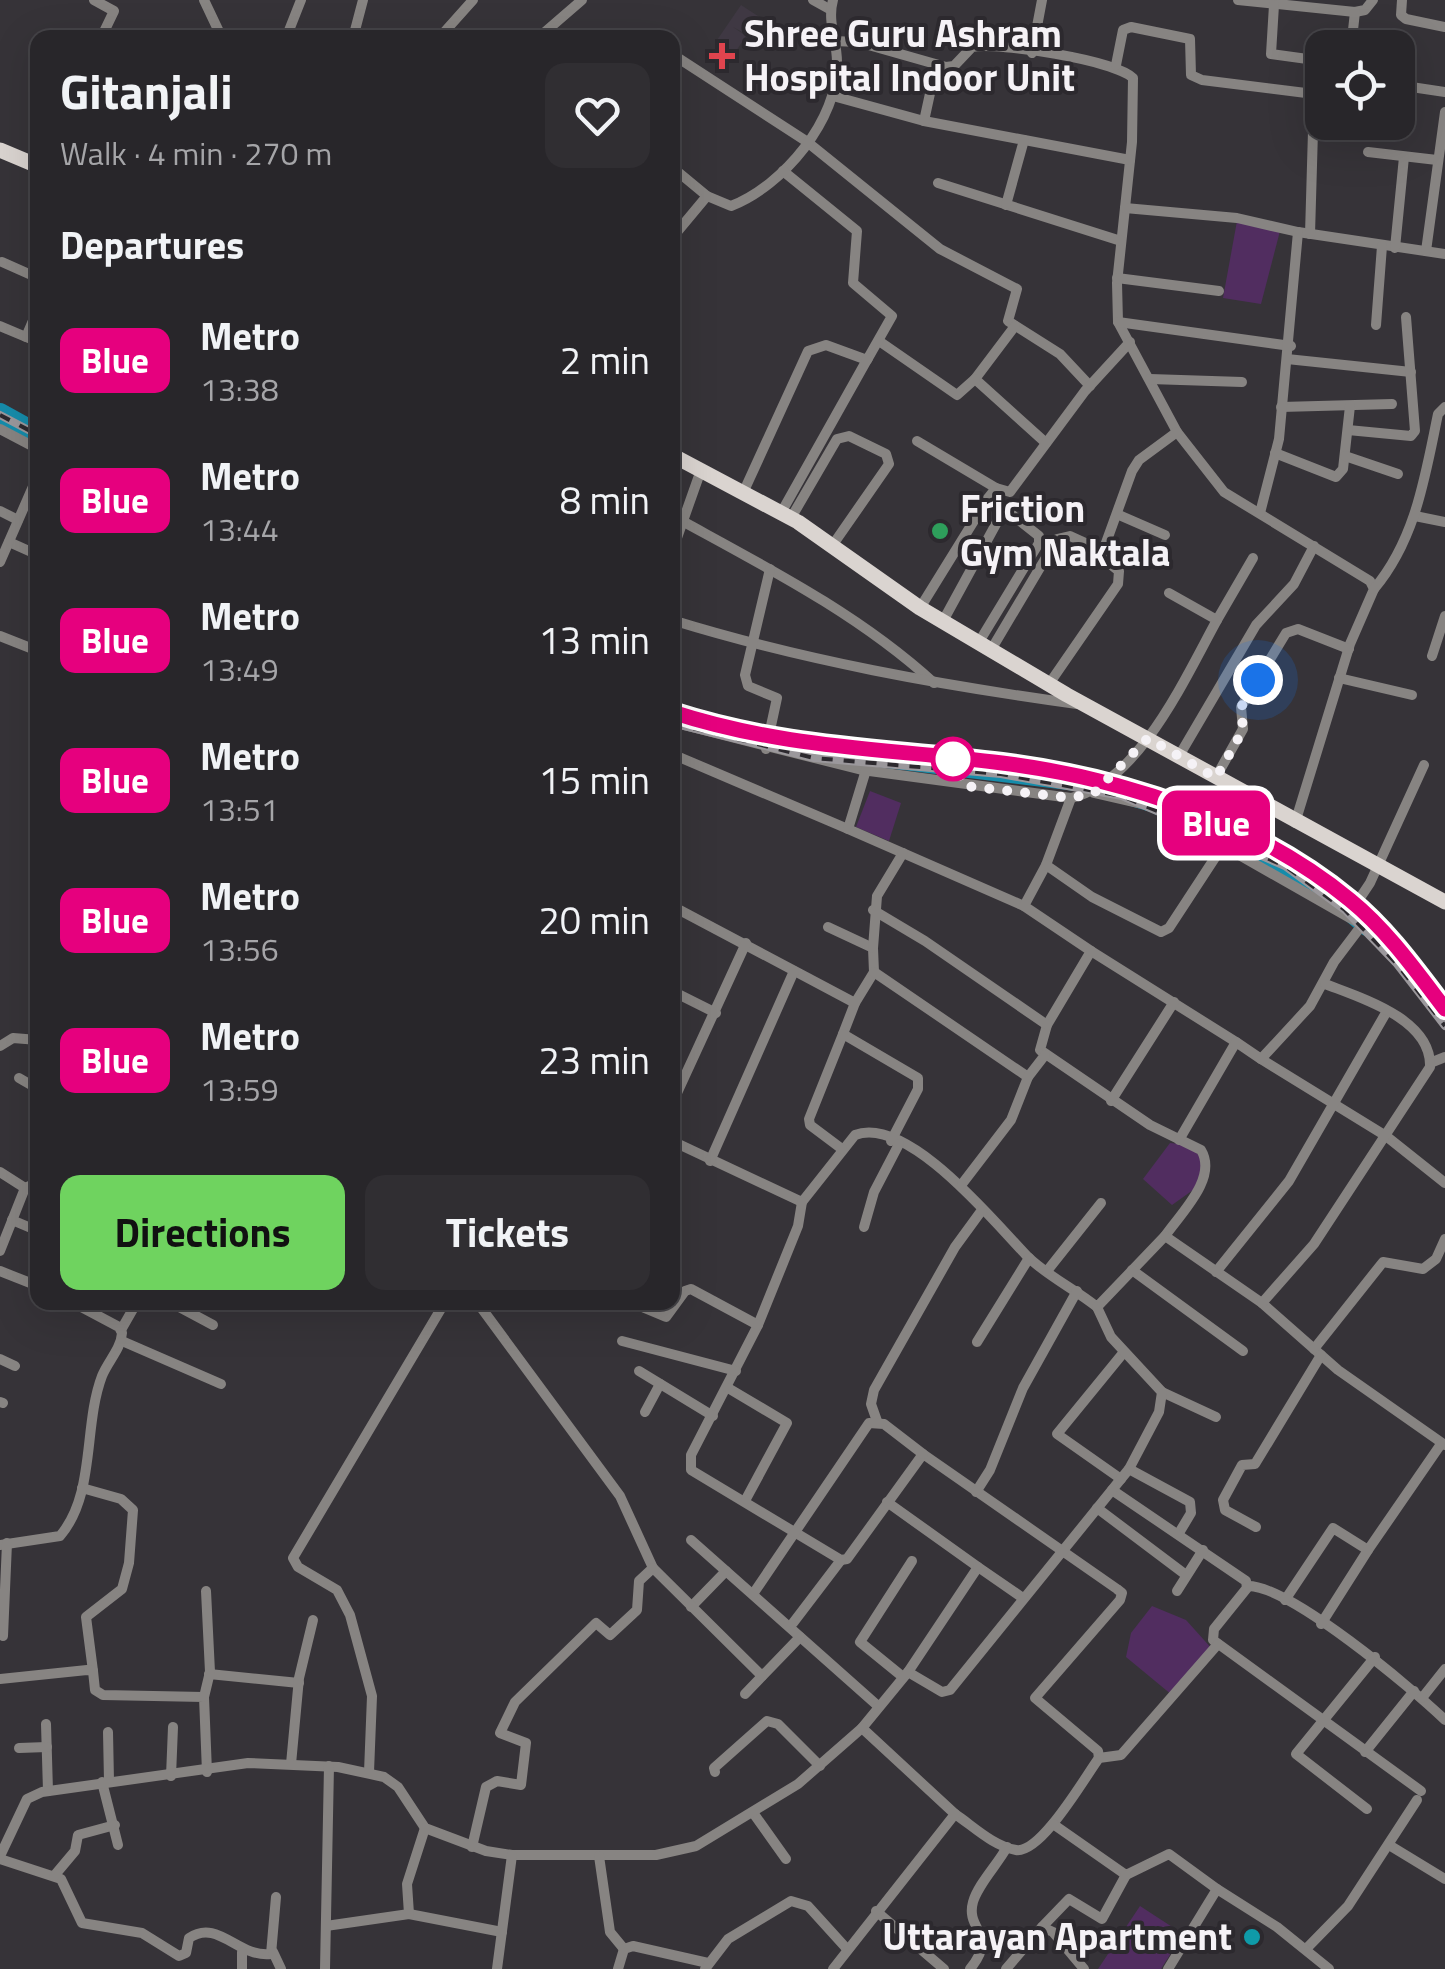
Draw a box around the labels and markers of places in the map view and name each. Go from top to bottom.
place label: Shree Guru Ashram Hospital Indoor Unit [744,4,1075,106]
marker: Shree Guru Ashram Hospital Indoor Unit [709,43,735,69]
place label: Friction Gym Naktala [960,479,1171,581]
marker: Friction Gym Naktala [929,520,951,542]
unlabelled marker [932,738,974,780]
place label: Uttarayan Apartment [882,1907,1232,1965]
marker: Uttarayan Apartment [1241,1926,1263,1948]

